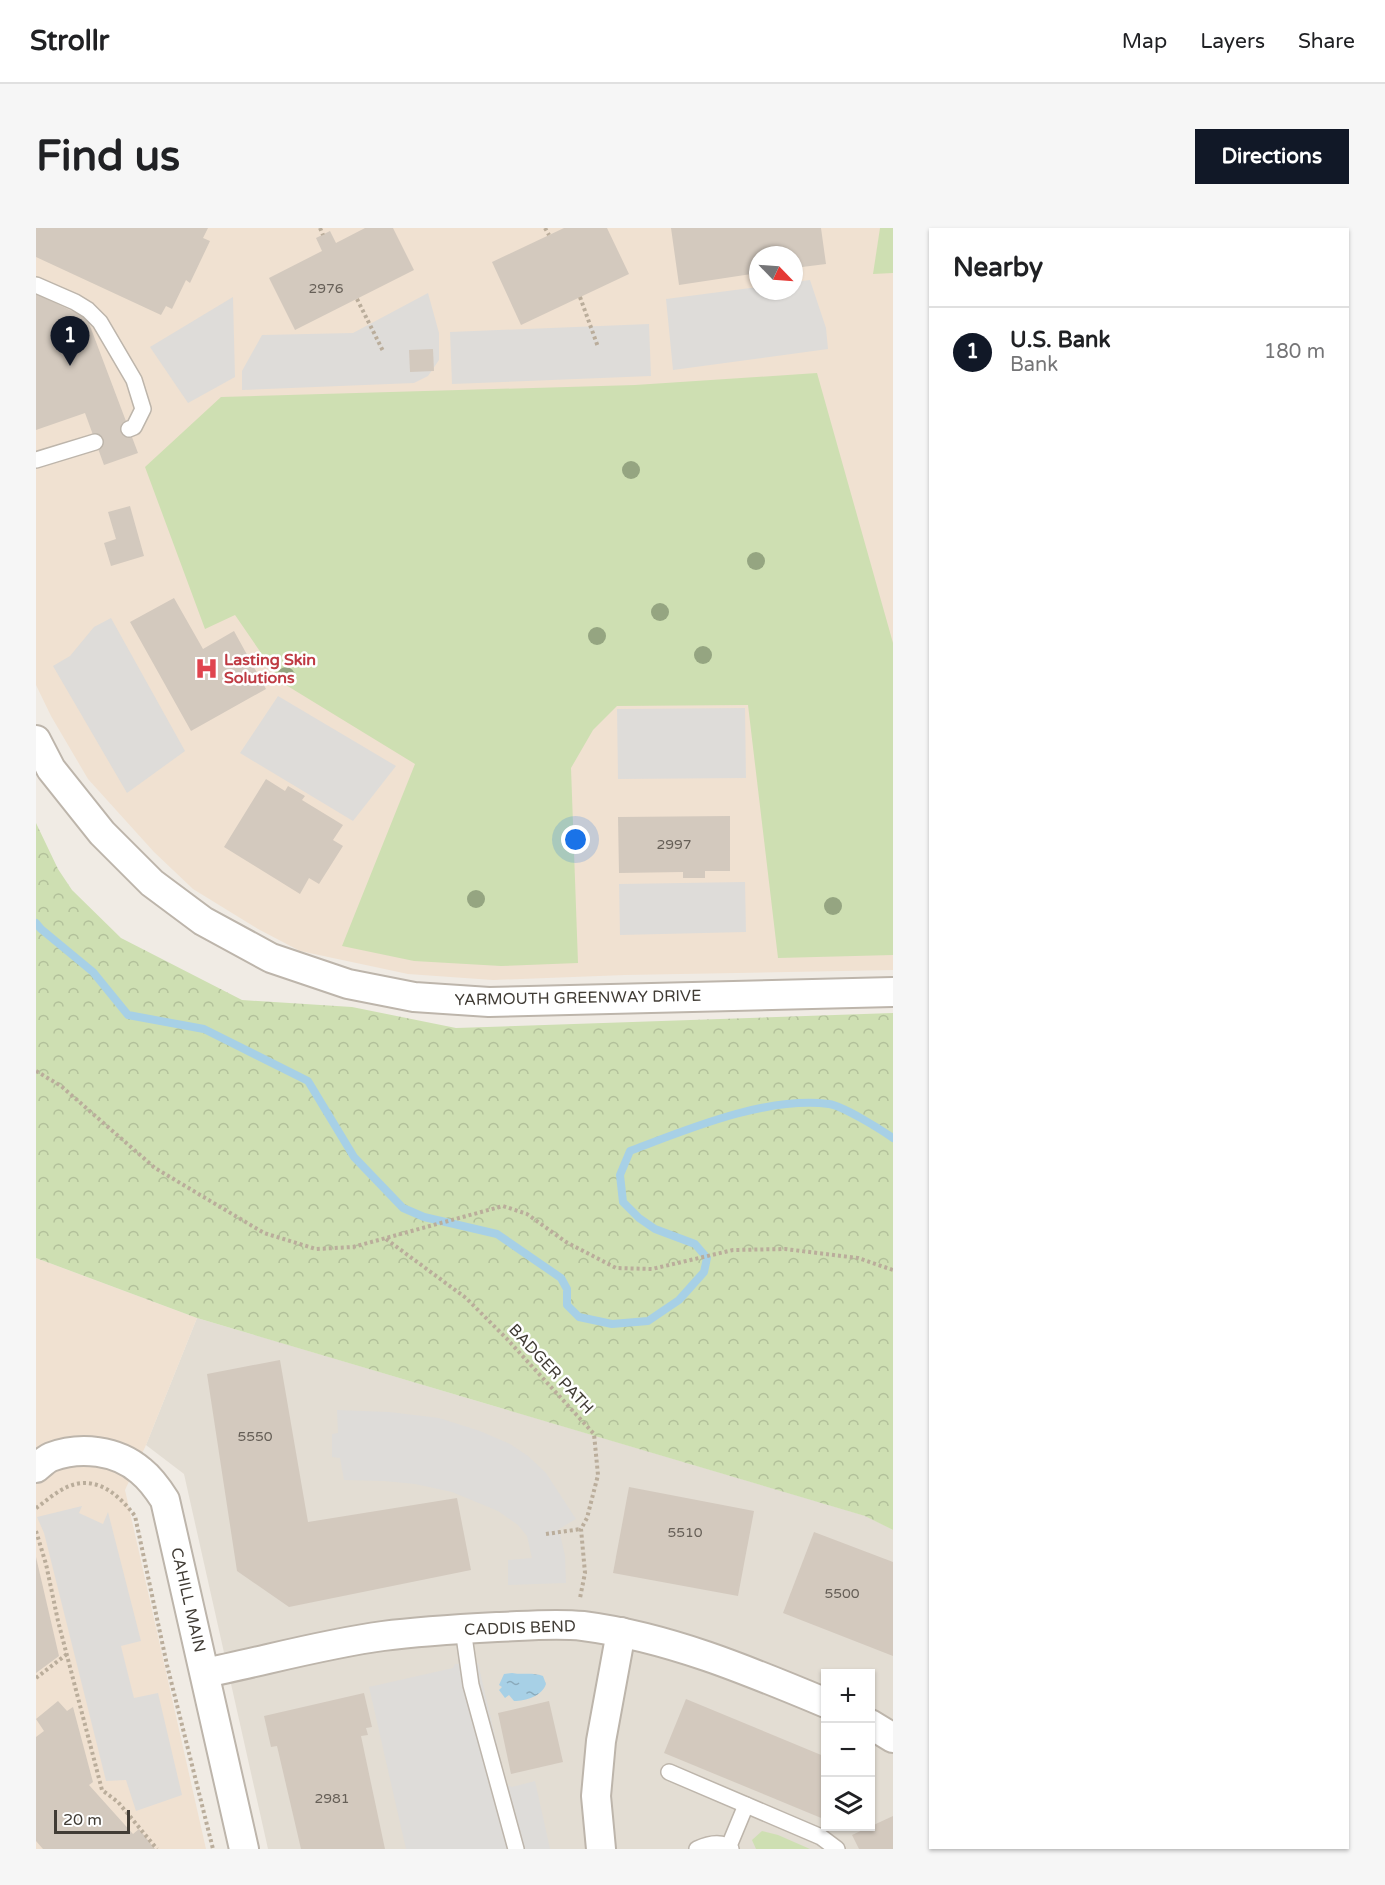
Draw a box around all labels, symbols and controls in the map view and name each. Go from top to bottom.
text: Strollr [30,24,109,58]
text: Map [1122,29,1167,54]
text: Layers [1200,29,1265,54]
text: Share [1298,29,1355,54]
button: Directions [1195,129,1349,184]
text: Find us [36,131,180,182]
north arrow [749,246,803,300]
text: Nearby [953,252,1043,283]
house number: 2976 [308,280,344,297]
pin: 1 [51,316,90,366]
text: U.S. Bank [1010,327,1110,353]
text: 1 [966,340,979,364]
text: 180 m [1264,340,1325,364]
text: Bank [1010,353,1058,377]
place label: Lasting Skin Solutions [224,650,316,688]
hospital icon: Lasting Skin Solutions [193,656,219,682]
your location [561,825,590,854]
house number: 2997 [656,836,692,853]
street label: YARMOUTH GREENWAY DRIVE [454,986,702,1010]
street label: BADGER PATH [504,1320,598,1418]
house number: 5550 [237,1428,273,1445]
house number: 5510 [667,1524,703,1541]
street label: CAHILL MAIN [166,1546,210,1654]
house number: 5500 [824,1585,860,1602]
street label: CADDIS BEND [464,1616,576,1640]
map controls [821,1669,875,1831]
button: + [821,1669,875,1723]
button: − [821,1723,875,1777]
button: layers [821,1777,875,1831]
house number: 2981 [314,1790,350,1807]
scale bar [54,1807,130,1834]
text: 20 m [63,1810,102,1830]

